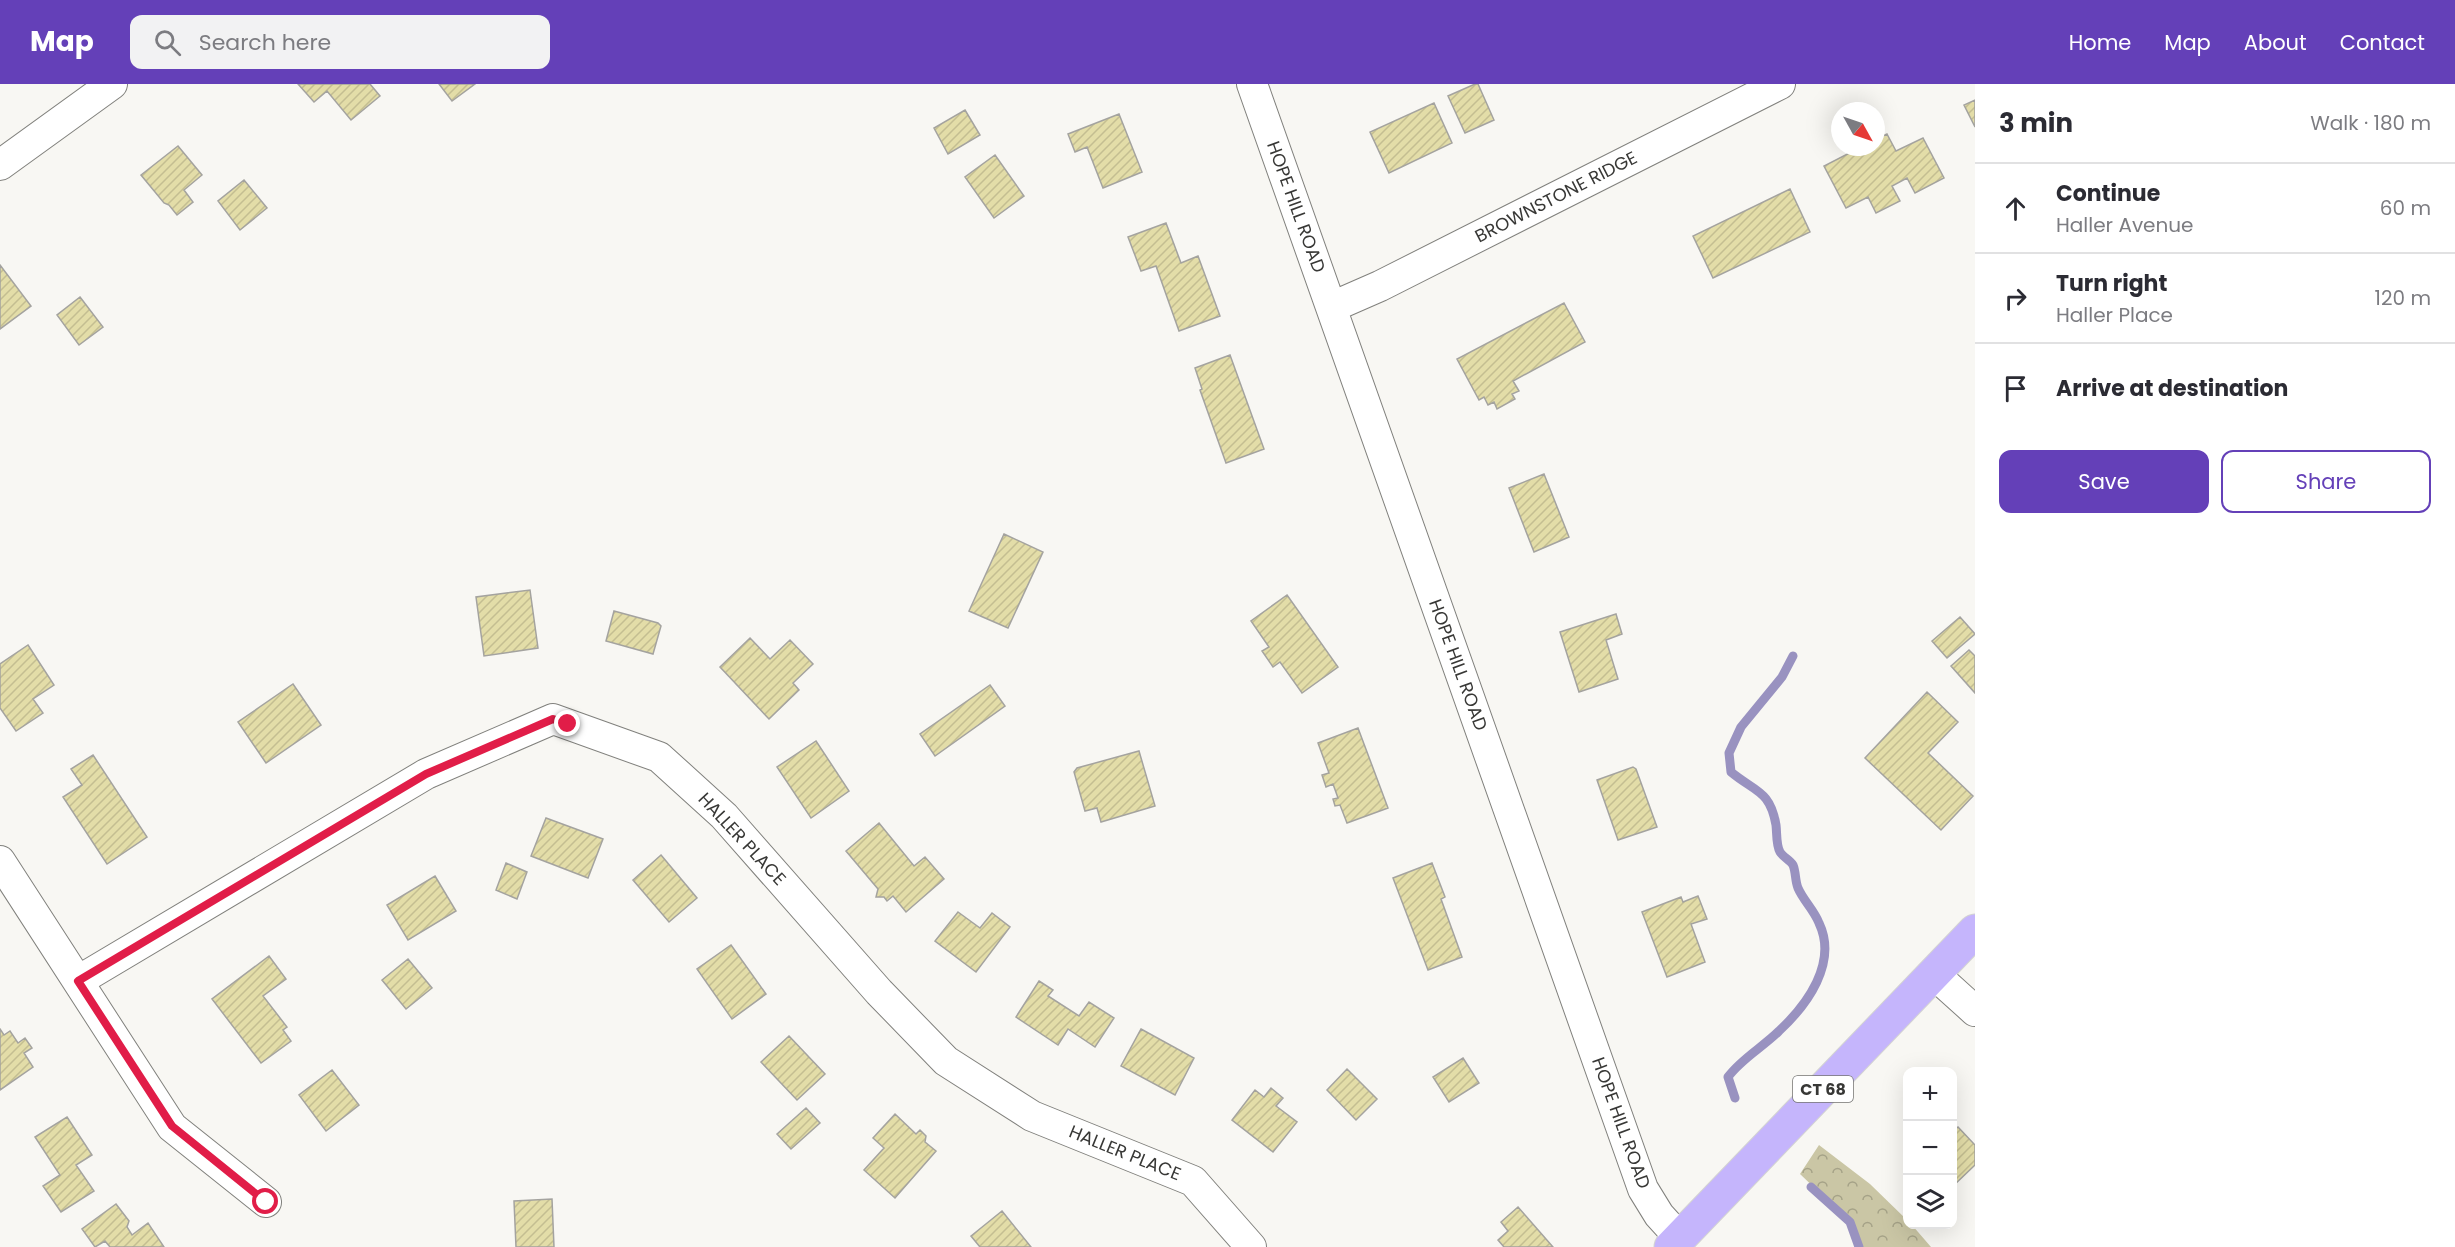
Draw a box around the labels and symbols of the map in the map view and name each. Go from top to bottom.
north arrow [1831,102,1885,156]
street label: HOPE HILL ROAD [1261,138,1332,276]
street label: BROWNSTONE RIDGE [1470,145,1641,248]
street label: HOPE HILL ROAD [1423,596,1494,734]
route end [554,710,580,736]
street label: HALLER PLACE [693,787,792,891]
street label: HOPE HILL ROAD [1586,1054,1657,1192]
road number: CT 68 [1793,1076,1853,1102]
street label: HALLER PLACE [1066,1119,1185,1186]
route start [252,1188,278,1214]

